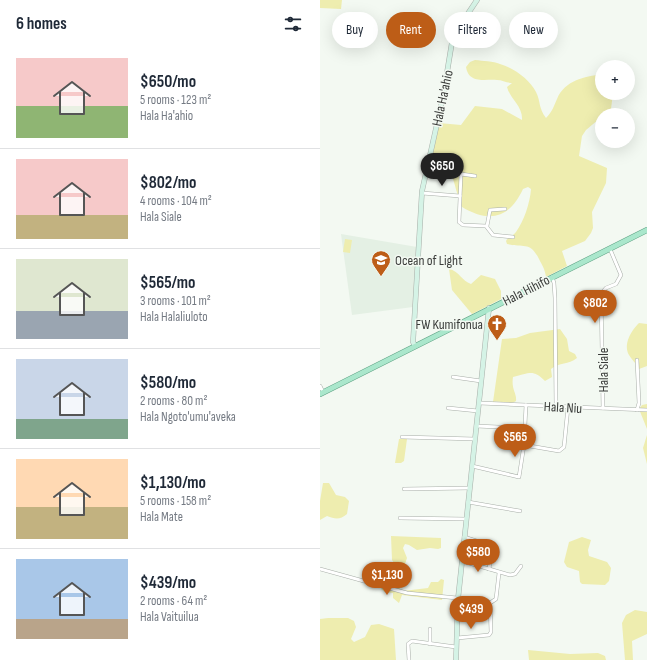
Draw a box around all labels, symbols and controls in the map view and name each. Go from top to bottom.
chip: Buy [332,12,378,48]
chip: Rent [386,12,436,48]
chip: Filters [444,12,501,48]
chip: New [509,12,558,48]
icon: filters [282,13,304,35]
text: 6 homes [16,14,67,34]
map controls [595,60,635,148]
button: + [595,60,635,100]
street label: Hala Ha'ahio [428,68,457,128]
text: $650/mo [140,72,196,92]
icon: home [48,74,96,122]
text: 5 rooms · 123 m² [140,92,211,108]
text: Hala Ha'ahio [140,108,193,124]
button: − [595,108,635,148]
pin: $650 [418,153,466,187]
text: $650 [430,158,454,174]
text: $802/mo [140,173,196,193]
icon: home [48,175,96,223]
text: 4 rooms · 104 m² [140,193,212,209]
text: Hala Siale [140,209,182,225]
school or university icon: Ocean of Light [370,249,392,277]
place label: Ocean of Light [395,252,462,269]
street label: Hala Hihifo [500,271,553,310]
text: $565/mo [140,273,195,293]
icon: home [48,275,96,323]
pin: $802 [571,290,619,324]
text: 3 rooms · 101 m² [140,293,211,309]
text: $802 [583,295,607,311]
text: Hala Halaliuloto [140,309,208,325]
church icon: FW Kumifonua [486,313,508,341]
place label: FW Kumifonua [416,316,483,333]
street label: Hala Siale [595,348,612,392]
text: $580/mo [140,373,196,393]
icon: home [48,375,96,423]
text: 2 rooms · 80 m² [140,393,207,409]
street label: Hala Niu [543,398,583,417]
text: Hala Ngoto'umu'aveka [140,409,236,425]
pin: $565 [491,424,539,458]
text: $565 [503,429,527,445]
text: $1,130/mo [140,473,206,493]
icon: home [48,475,96,523]
text: 5 rooms · 158 m² [140,493,211,509]
text: Hala Mate [140,509,183,525]
pin: $580 [454,539,502,573]
text: $580 [466,544,490,560]
pin: $1,130 [354,562,420,596]
text: $1,130 [371,567,403,583]
text: $439/mo [140,573,196,593]
icon: home [48,575,96,623]
text: 2 rooms · 64 m² [140,593,207,609]
pin: $439 [447,596,495,630]
text: $439 [459,601,483,617]
text: Hala Vaituilua [140,609,199,625]

